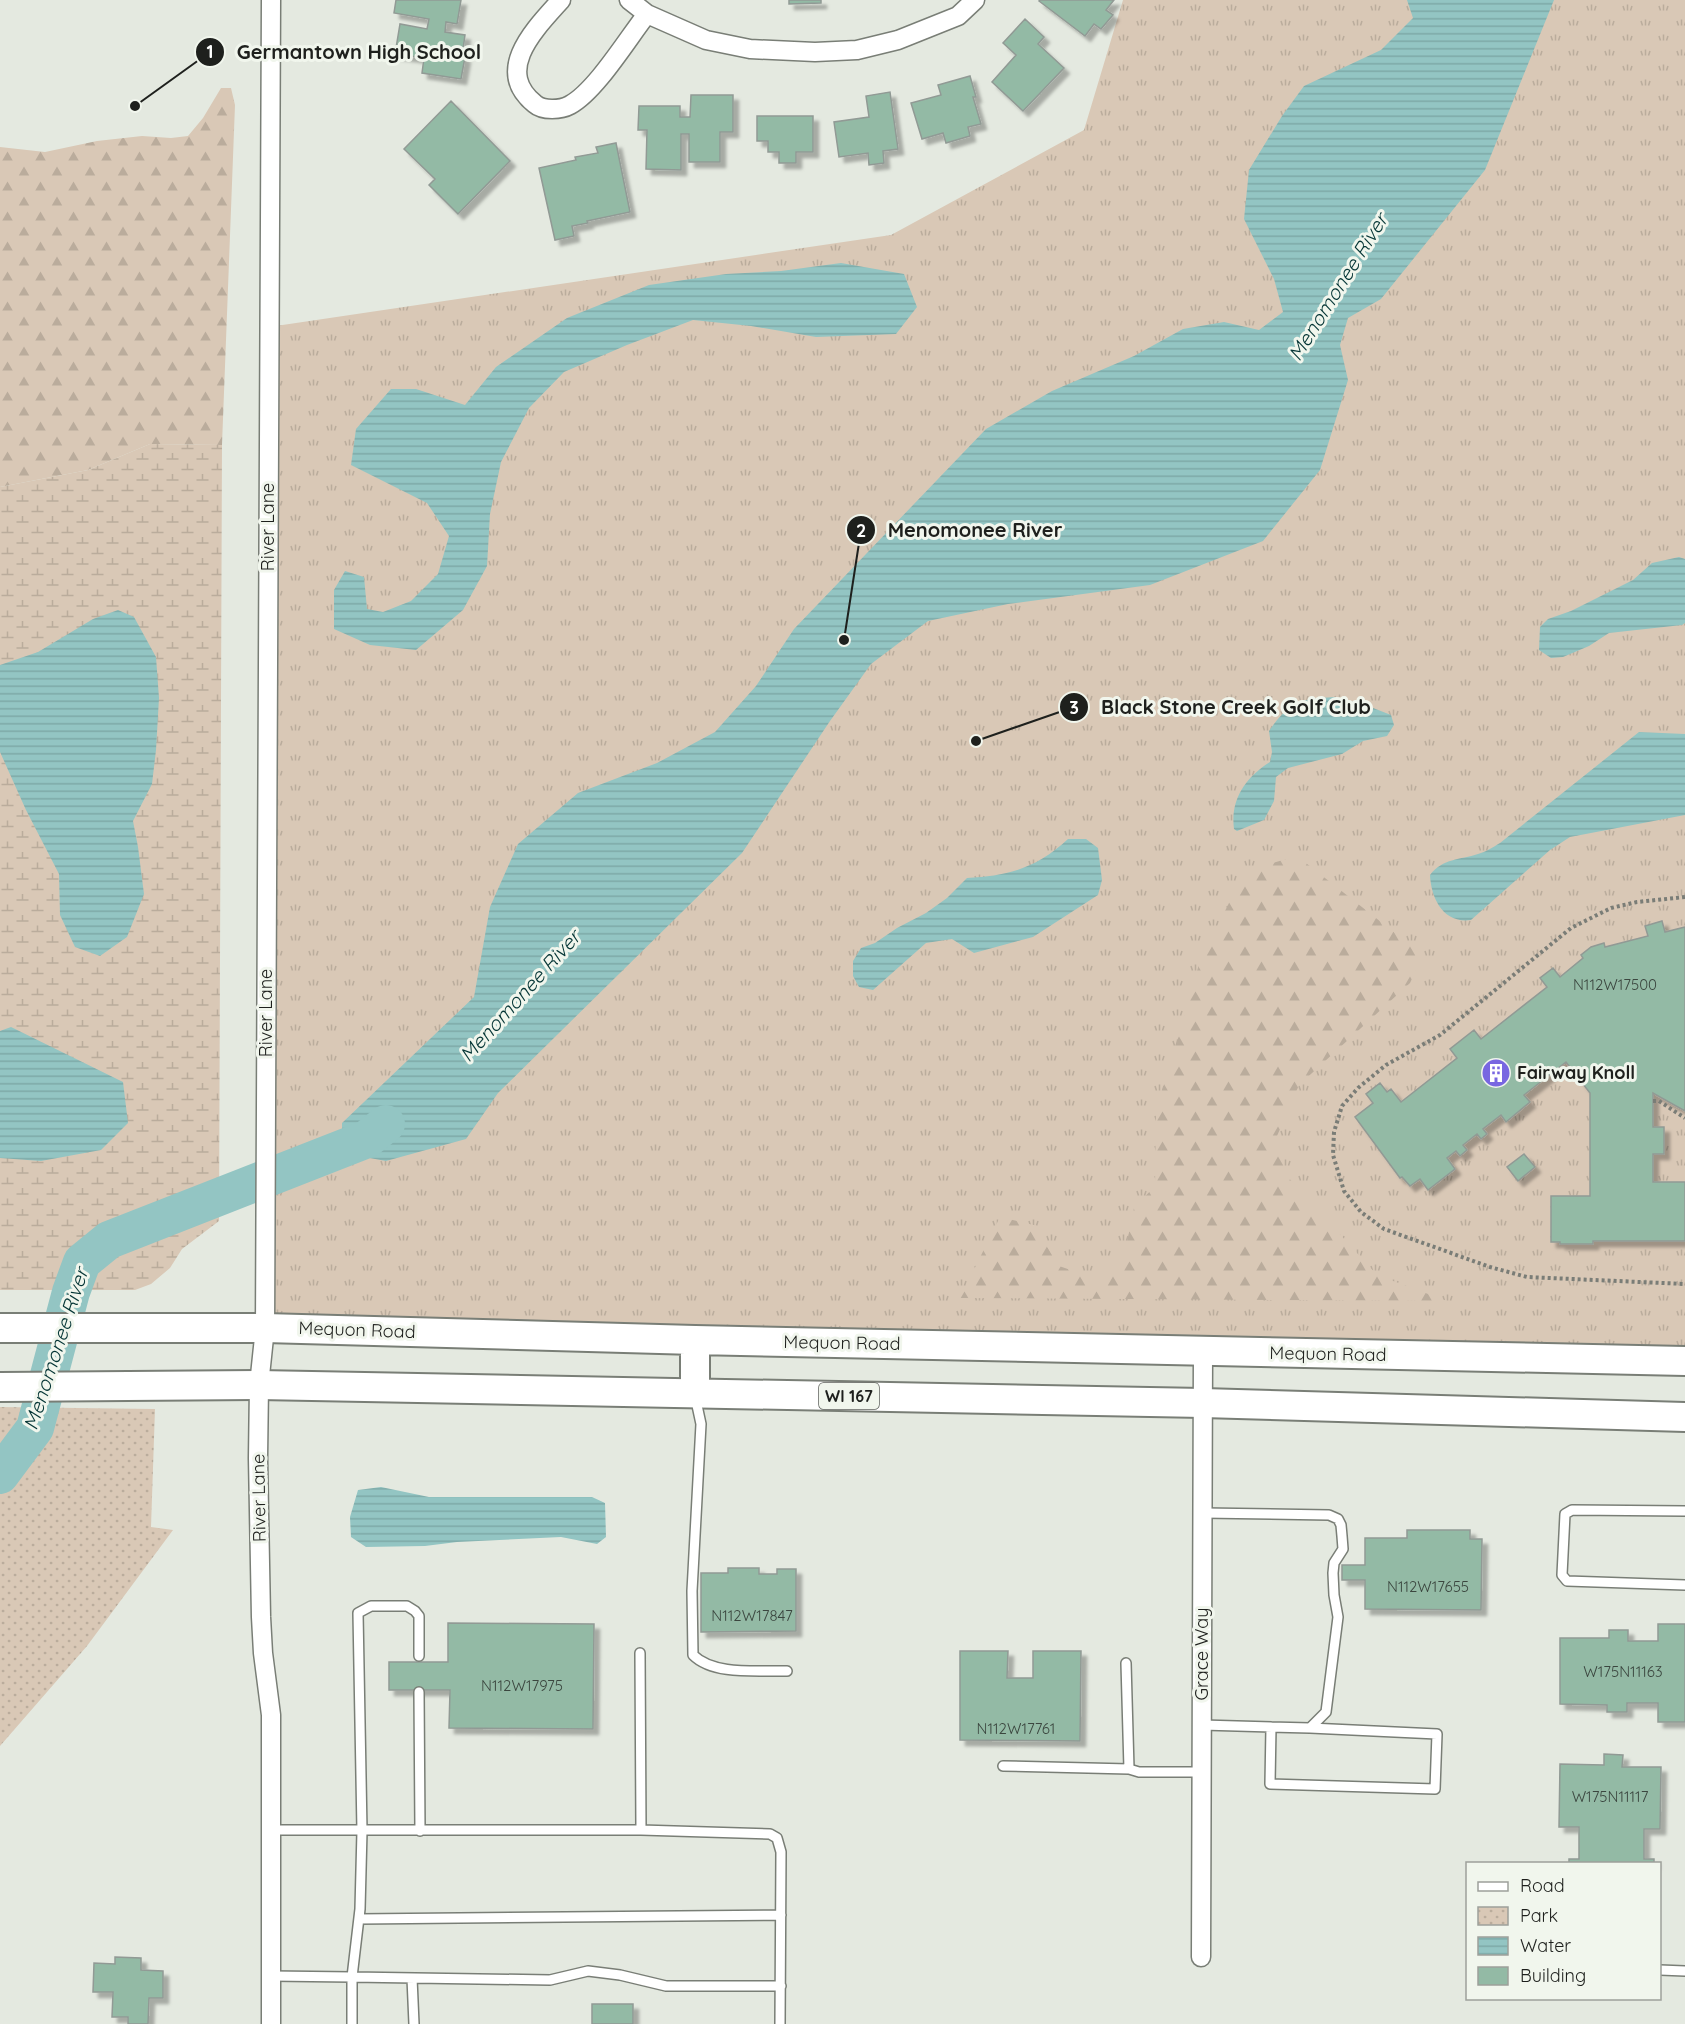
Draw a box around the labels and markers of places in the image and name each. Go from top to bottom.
callout: Germantown High School [195,33,493,71]
callout: Menomonee River [846,511,1075,549]
callout: Black Stone Creek Golf Club [1059,688,1383,726]
building icon: Fairway Knoll [1480,1057,1512,1089]
place label: Fairway Knoll [1517,1061,1635,1084]

